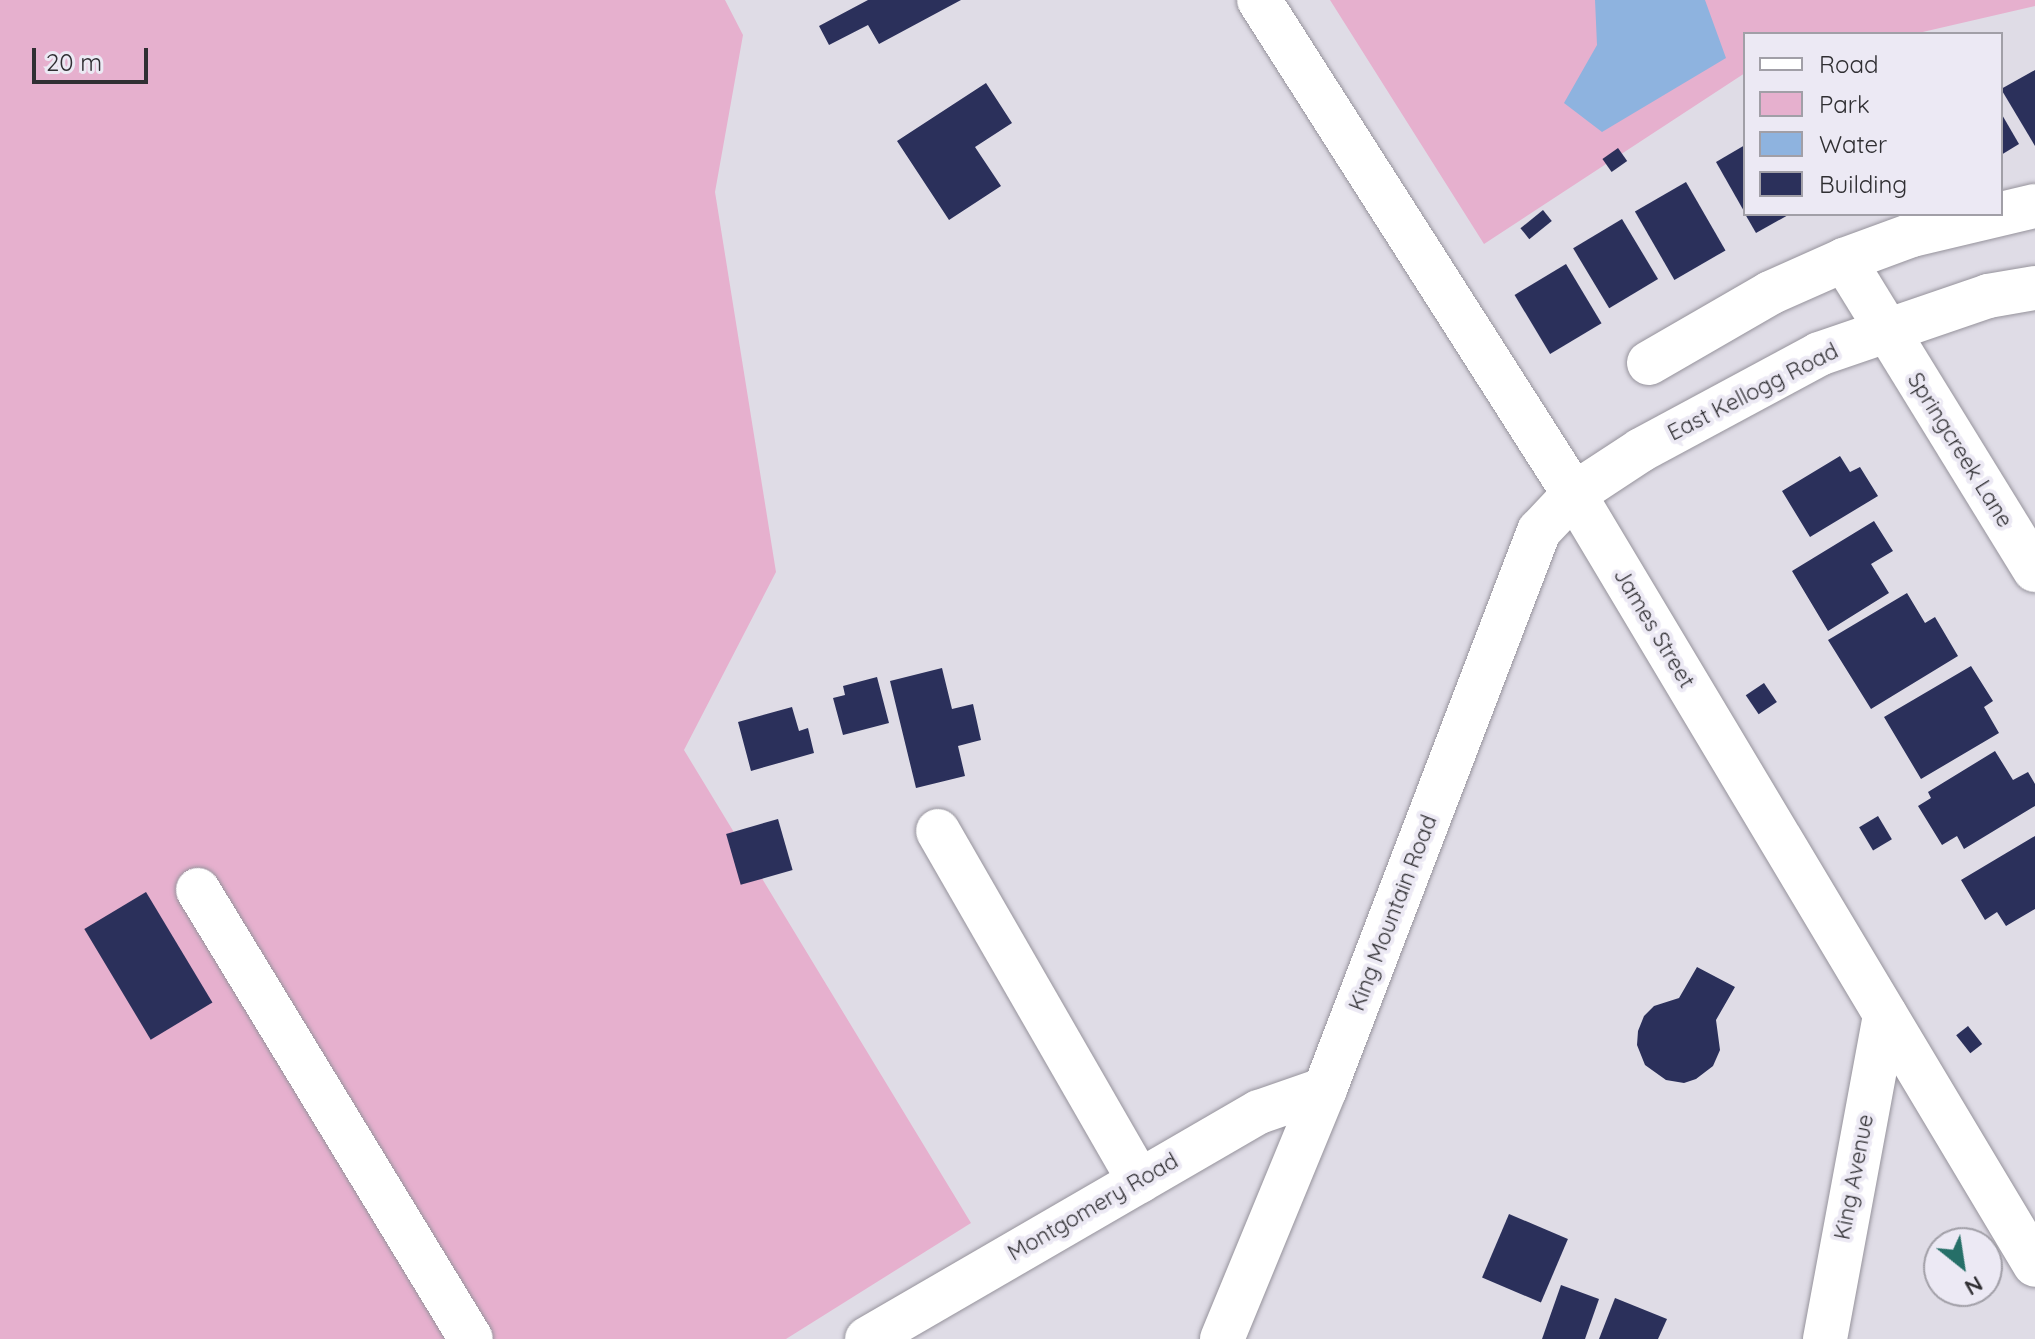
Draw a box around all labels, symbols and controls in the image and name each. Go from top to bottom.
scale bar [36,32,152,82]
legend [1743,32,2003,216]
text: 20 m [46,47,102,77]
text: Road [1819,49,1879,79]
text: Park [1819,89,1870,119]
text: Water [1819,129,1887,159]
text: Building [1819,169,1907,199]
street label: East Kellogg Road [1663,338,1843,446]
street label: Springcreek Lane [1902,368,2018,532]
street label: James Street [1608,563,1700,693]
street label: King Mountain Road [1343,811,1443,1015]
street label: King Avenue [1829,1112,1879,1242]
street label: Montgomery Road [1003,1148,1183,1266]
north arrow [1923,1227,2003,1307]
text: N [1960,1270,1988,1302]

